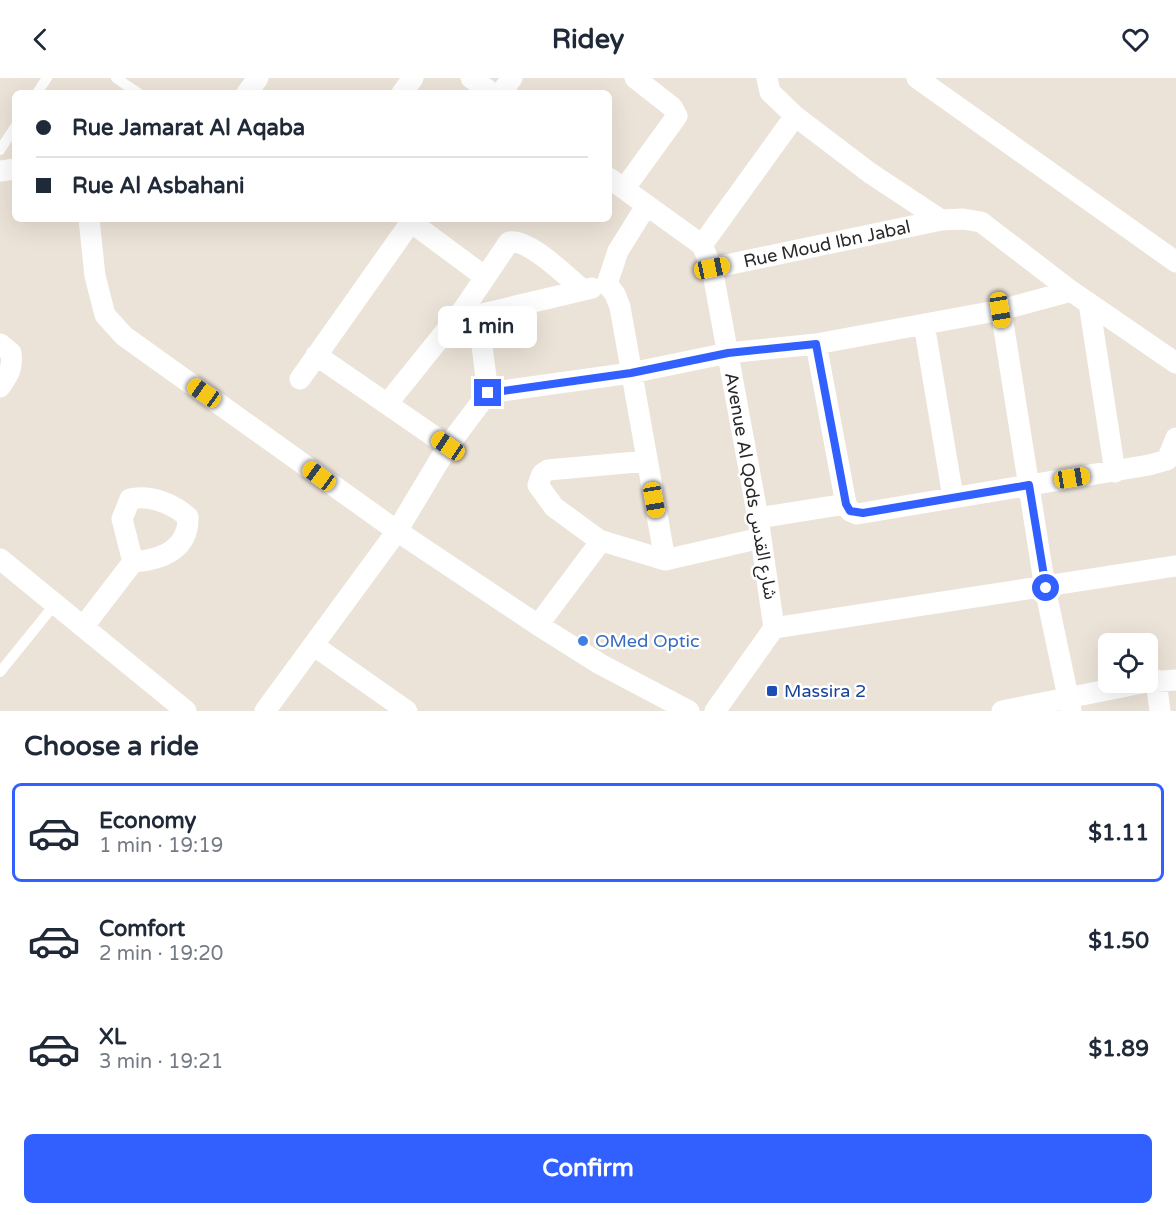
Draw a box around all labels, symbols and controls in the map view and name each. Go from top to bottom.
icon: back [24,23,57,56]
text: Ridey [552,23,624,56]
icon: heart [1119,23,1152,56]
text: Rue Jamarat Al Aqaba [72,115,305,141]
text: Rue Al Asbahani [72,173,245,199]
street label: Rue Moud Ibn Jabal [742,216,912,272]
car [693,255,731,281]
car [988,291,1012,329]
callout: 1 min [438,306,538,348]
text: 1 min [461,315,514,339]
street label: Avenue Al Qods شارع القدس [717,371,782,602]
car [184,375,224,411]
route end [474,379,501,406]
car [428,428,468,464]
car [299,458,339,494]
car [1053,466,1091,490]
car [642,481,666,519]
route start [1032,574,1059,601]
place label: OMed Optic [595,630,700,652]
map controls [1098,633,1158,693]
button: locate [1098,633,1158,693]
marker: OMed Optic [576,634,590,648]
place label: Massira 2 [784,680,866,702]
marker: Massira 2 [765,684,779,698]
text: Choose a ride [24,730,199,763]
icon: car [27,806,81,860]
text: Economy [99,808,196,834]
text: $1.11 [1088,820,1149,846]
text: 1 min · 19:19 [99,834,223,858]
icon: car [27,914,81,968]
text: Comfort [99,916,185,942]
text: $1.50 [1088,928,1149,954]
text: 2 min · 19:20 [99,942,223,966]
icon: car [27,1022,81,1076]
text: XL [99,1024,126,1050]
text: $1.89 [1088,1036,1149,1062]
text: 3 min · 19:21 [99,1050,223,1074]
button: Confirm [24,1134,1152,1203]

